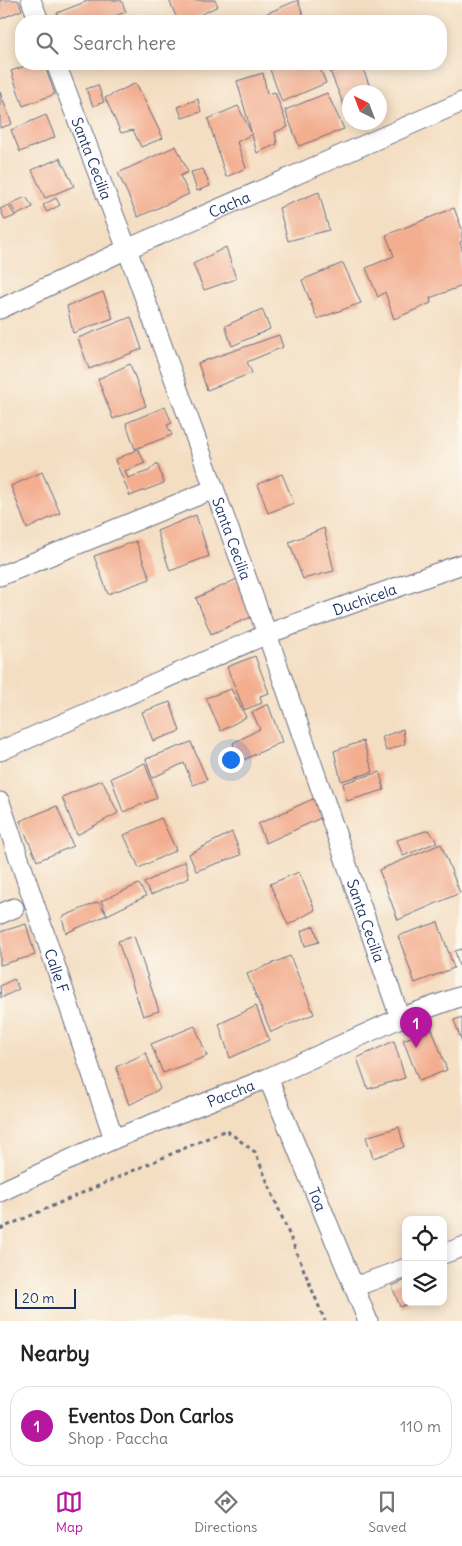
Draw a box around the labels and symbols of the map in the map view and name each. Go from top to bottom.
north arrow [342,85,387,130]
street label: Santa Cecilia [68,114,117,203]
street label: Cacha [206,187,253,222]
street label: Santa Cecilia [208,494,256,583]
street label: Duchicela [330,579,399,619]
your location [218,747,244,773]
street label: Santa Cecilia [343,876,390,965]
street label: Calle F [41,946,73,996]
pin: 1 [400,1007,432,1048]
street label: Paccha [204,1075,257,1111]
street label: Toa [305,1184,331,1214]
scale bar [15,1286,76,1309]

